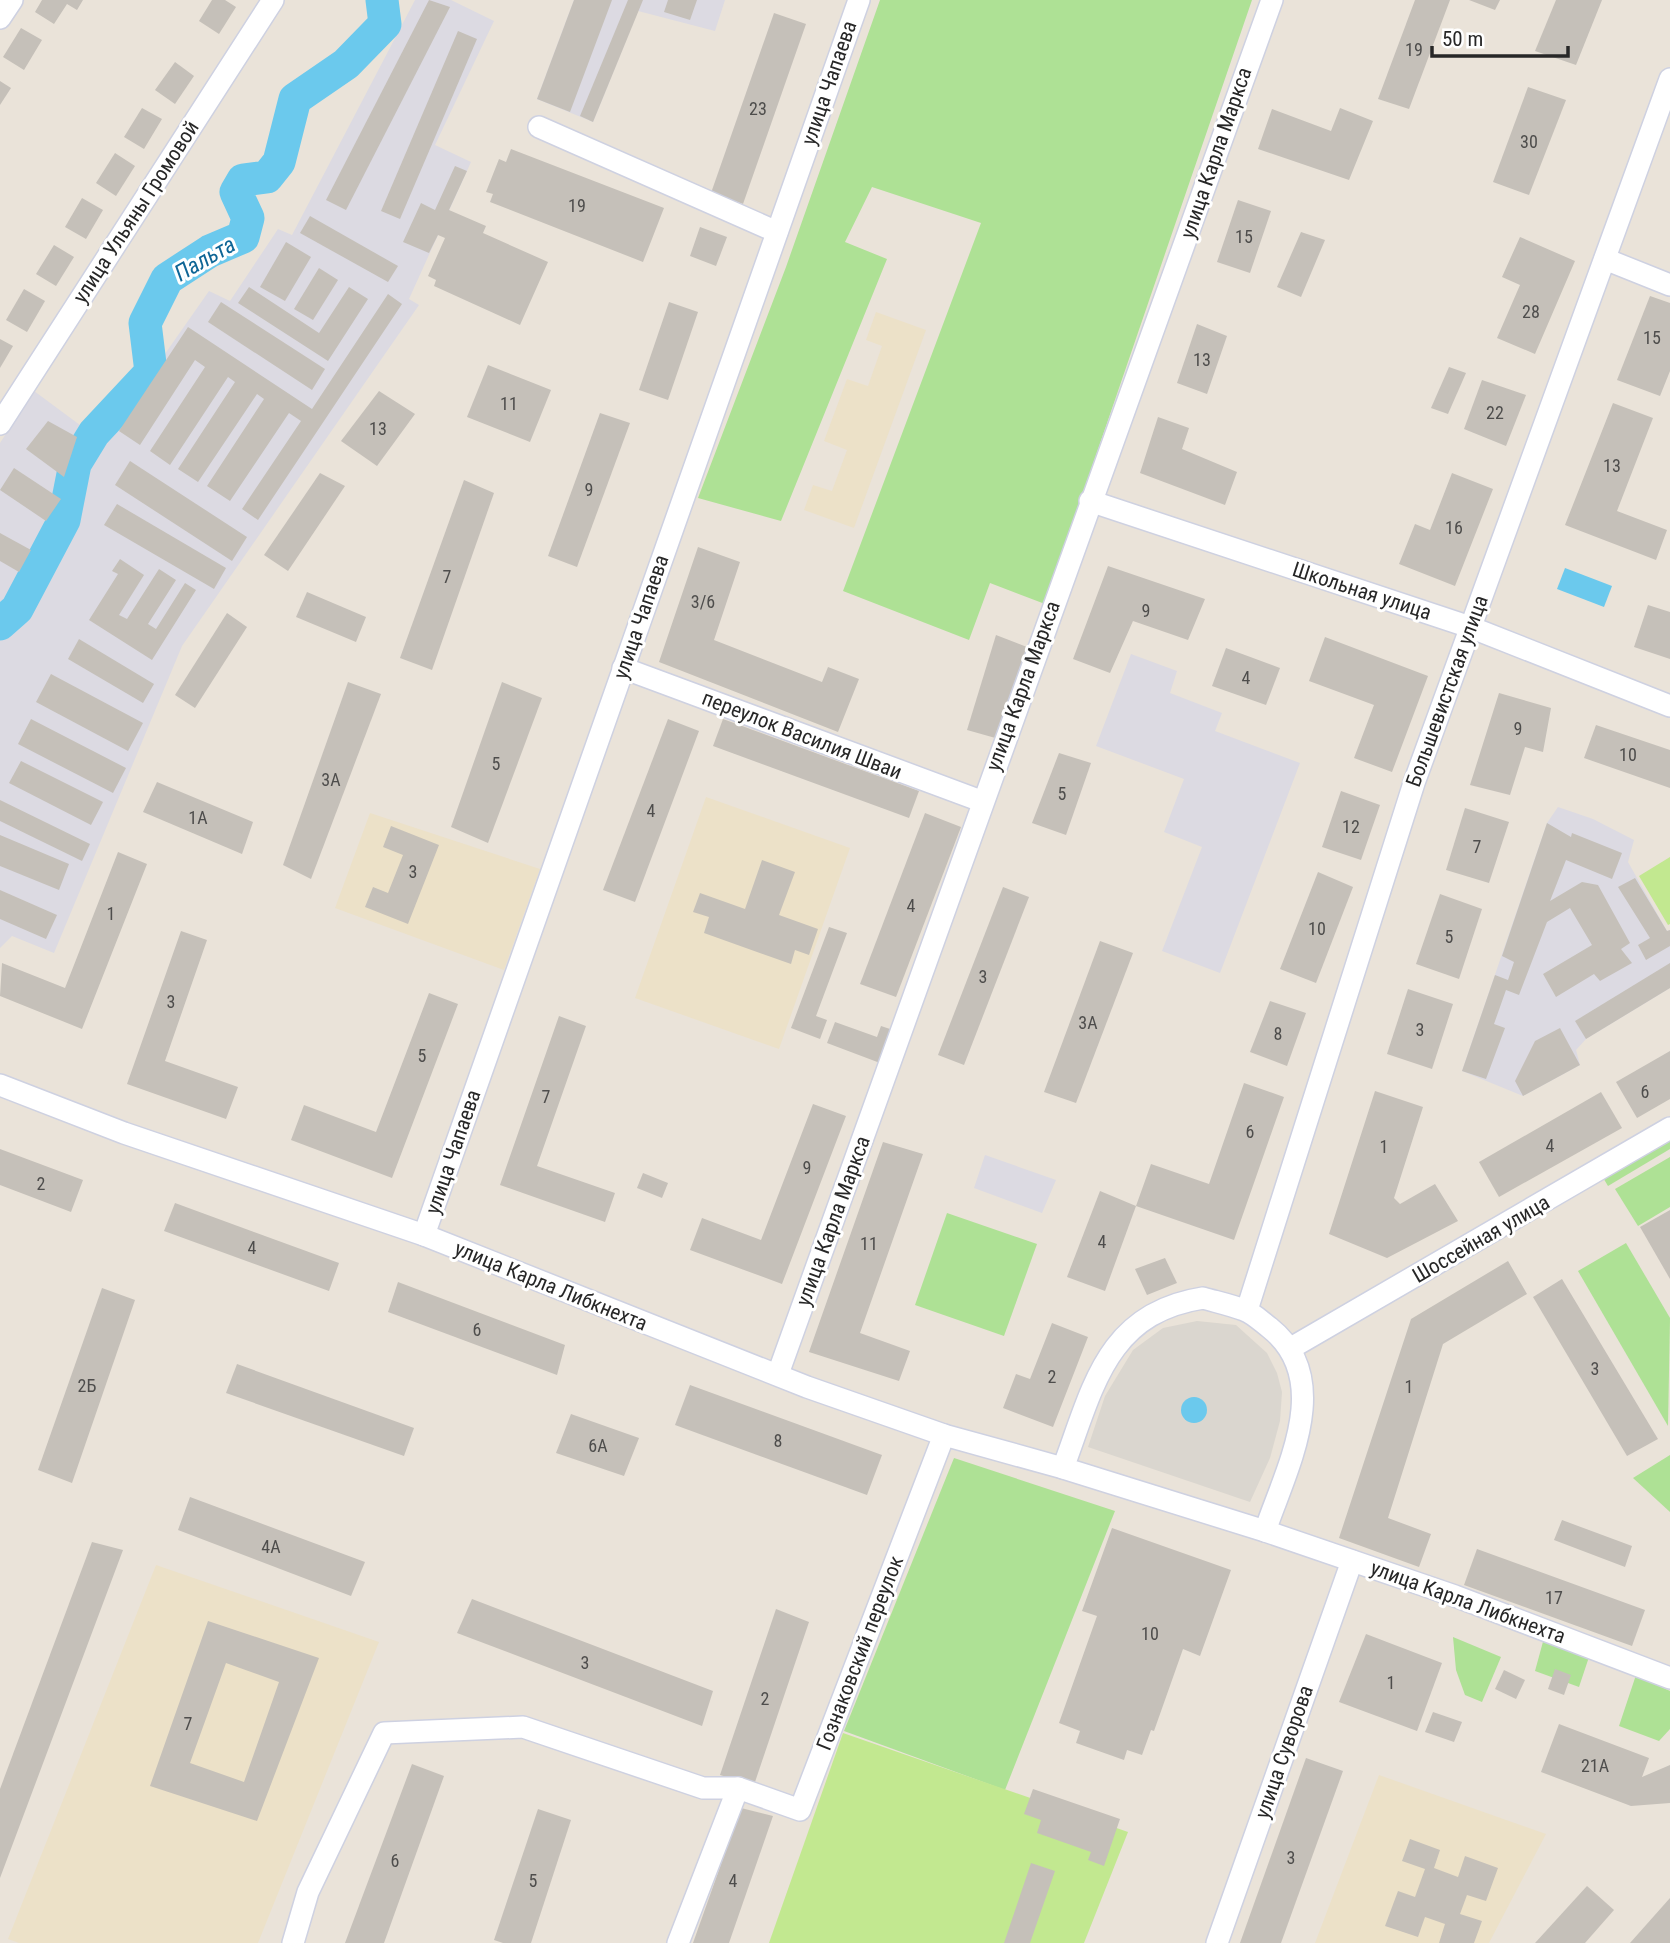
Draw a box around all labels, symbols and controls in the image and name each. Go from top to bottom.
scale bar [1432,14,1568,58]
street label: улица Чапаева [797,18,861,148]
text: 50 m [1442,27,1483,51]
house number: 19 [1405,39,1423,60]
street label: улица Карла Маркса [1175,64,1257,242]
house number: 23 [749,98,767,119]
street label: улица Ульяны Громовой [68,117,204,307]
house number: 30 [1520,131,1538,152]
house number: 19 [568,195,586,216]
house number: 15 [1235,226,1253,247]
water label: Пальта [170,231,240,287]
house number: 28 [1522,301,1540,322]
house number: 15 [1643,327,1661,348]
house number: 13 [1193,349,1211,370]
house number: 11 [500,393,518,414]
house number: 22 [1486,402,1504,423]
house number: 13 [369,418,387,439]
house number: 13 [1603,455,1621,476]
house number: 9 [585,479,593,500]
house number: 16 [1445,517,1463,538]
street label: улица Чапаева [609,552,673,682]
street label: Школьная улица [1290,557,1434,625]
house number: 7 [443,566,452,587]
house number: 3/6 [691,591,715,612]
street label: Большевистская улица [1401,592,1493,790]
street label: улица Карла Маркса [981,598,1065,774]
house number: 9 [1142,600,1150,621]
house number: 4 [1242,667,1251,688]
street label: переулок Василия Шваи [699,686,905,784]
house number: 9 [1514,718,1522,739]
house number: 10 [1619,744,1637,765]
house number: 5 [492,753,501,774]
house number: 3А [321,769,341,790]
house number: 5 [1058,783,1067,804]
house number: 4 [647,800,656,821]
house number: 1А [188,807,208,828]
house number: 12 [1342,816,1360,837]
house number: 7 [1473,836,1482,857]
house number: 3 [409,861,417,882]
house number: 4 [907,895,916,916]
house number: 1 [107,903,115,924]
house number: 10 [1308,918,1326,939]
house number: 5 [1445,926,1454,947]
house number: 3 [979,966,987,987]
house number: 3 [167,991,175,1012]
house number: 3А [1078,1012,1098,1033]
house number: 3 [1416,1019,1424,1040]
house number: 8 [1274,1023,1282,1044]
house number: 5 [418,1045,427,1066]
house number: 6 [1641,1081,1649,1102]
house number: 7 [542,1086,551,1107]
street label: улица Чапаева [421,1087,485,1217]
house number: 6 [1246,1121,1254,1142]
street label: улица Карла Маркса [791,1133,875,1309]
house number: 4 [1546,1135,1555,1156]
house number: 1 [1380,1136,1388,1157]
house number: 9 [803,1157,811,1178]
house number: 2 [37,1173,46,1194]
street label: Шоссейная улица [1408,1190,1554,1288]
house number: 4 [1098,1231,1107,1252]
house number: 11 [860,1233,878,1254]
street label: улица Карла Либкнехта [451,1236,651,1336]
house number: 4 [248,1237,257,1258]
house number: 6 [473,1319,481,1340]
house number: 3 [1591,1358,1599,1379]
house number: 2 [1048,1366,1057,1387]
house number: 2Б [78,1375,96,1396]
house number: 1 [1405,1376,1413,1397]
house number: 8 [774,1430,782,1451]
house number: 6А [588,1435,608,1456]
house number: 4А [261,1536,281,1557]
street label: Гознаковский переулок [812,1552,908,1754]
street label: улица Карла Либкнехта [1367,1556,1569,1648]
house number: 17 [1545,1587,1563,1608]
house number: 10 [1141,1623,1159,1644]
house number: 3 [581,1652,589,1673]
house number: 1 [1387,1672,1395,1693]
street label: улица Суворова [1250,1682,1318,1822]
house number: 2 [761,1688,770,1709]
house number: 7 [184,1713,193,1734]
house number: 21А [1581,1755,1610,1776]
house number: 3 [1287,1847,1295,1868]
house number: 6 [391,1850,399,1871]
house number: 5 [529,1870,538,1891]
house number: 4 [729,1870,738,1891]

